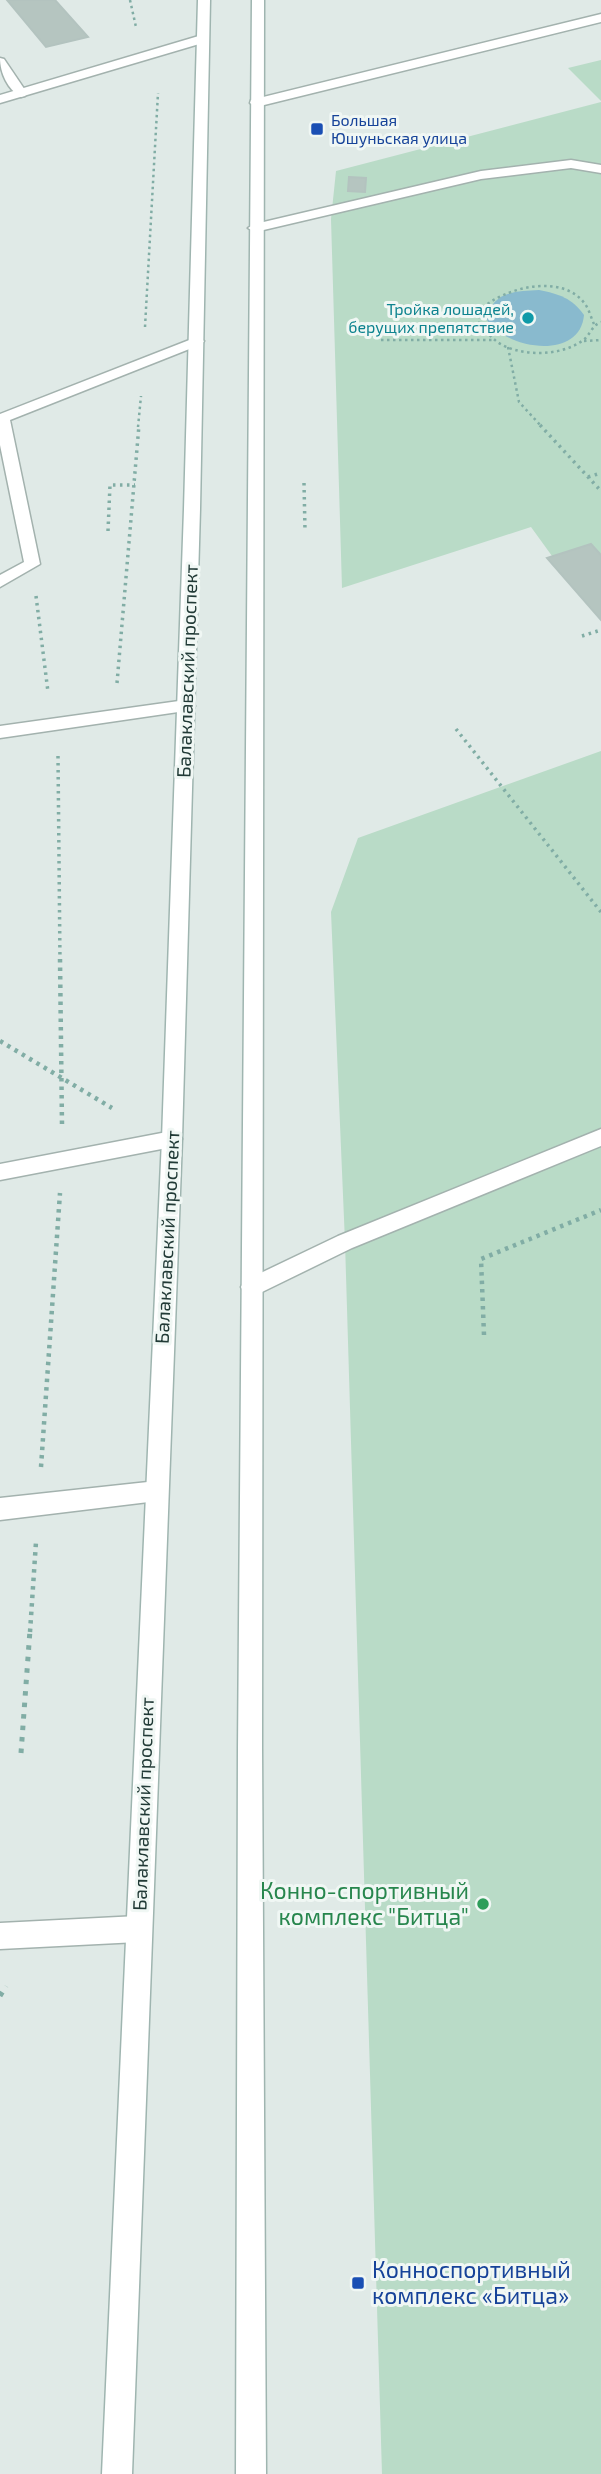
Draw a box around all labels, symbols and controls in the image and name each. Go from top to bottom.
place label: Большая Юшуньская улица [331,110,467,148]
marker: Большая Юшуньская улица [309,121,325,137]
place label: Тройка лошадей, берущих препятствие [348,299,514,337]
marker: Тройка лошадей, берущих препятствие [520,310,536,326]
street label: Балаклавский проспект [171,564,202,778]
street label: Балаклавский проспект [149,1130,184,1344]
street label: Балаклавский проспект [127,1697,158,1911]
place label: Конно-спортивный комплекс "Битца" [260,1876,469,1930]
marker: Конно-спортивный комплекс "Битца" [475,1896,491,1912]
place label: Конноспортивный комплекс «Битца» [372,2255,571,2309]
marker: Конноспортивный комплекс «Битца» [350,2275,366,2291]

